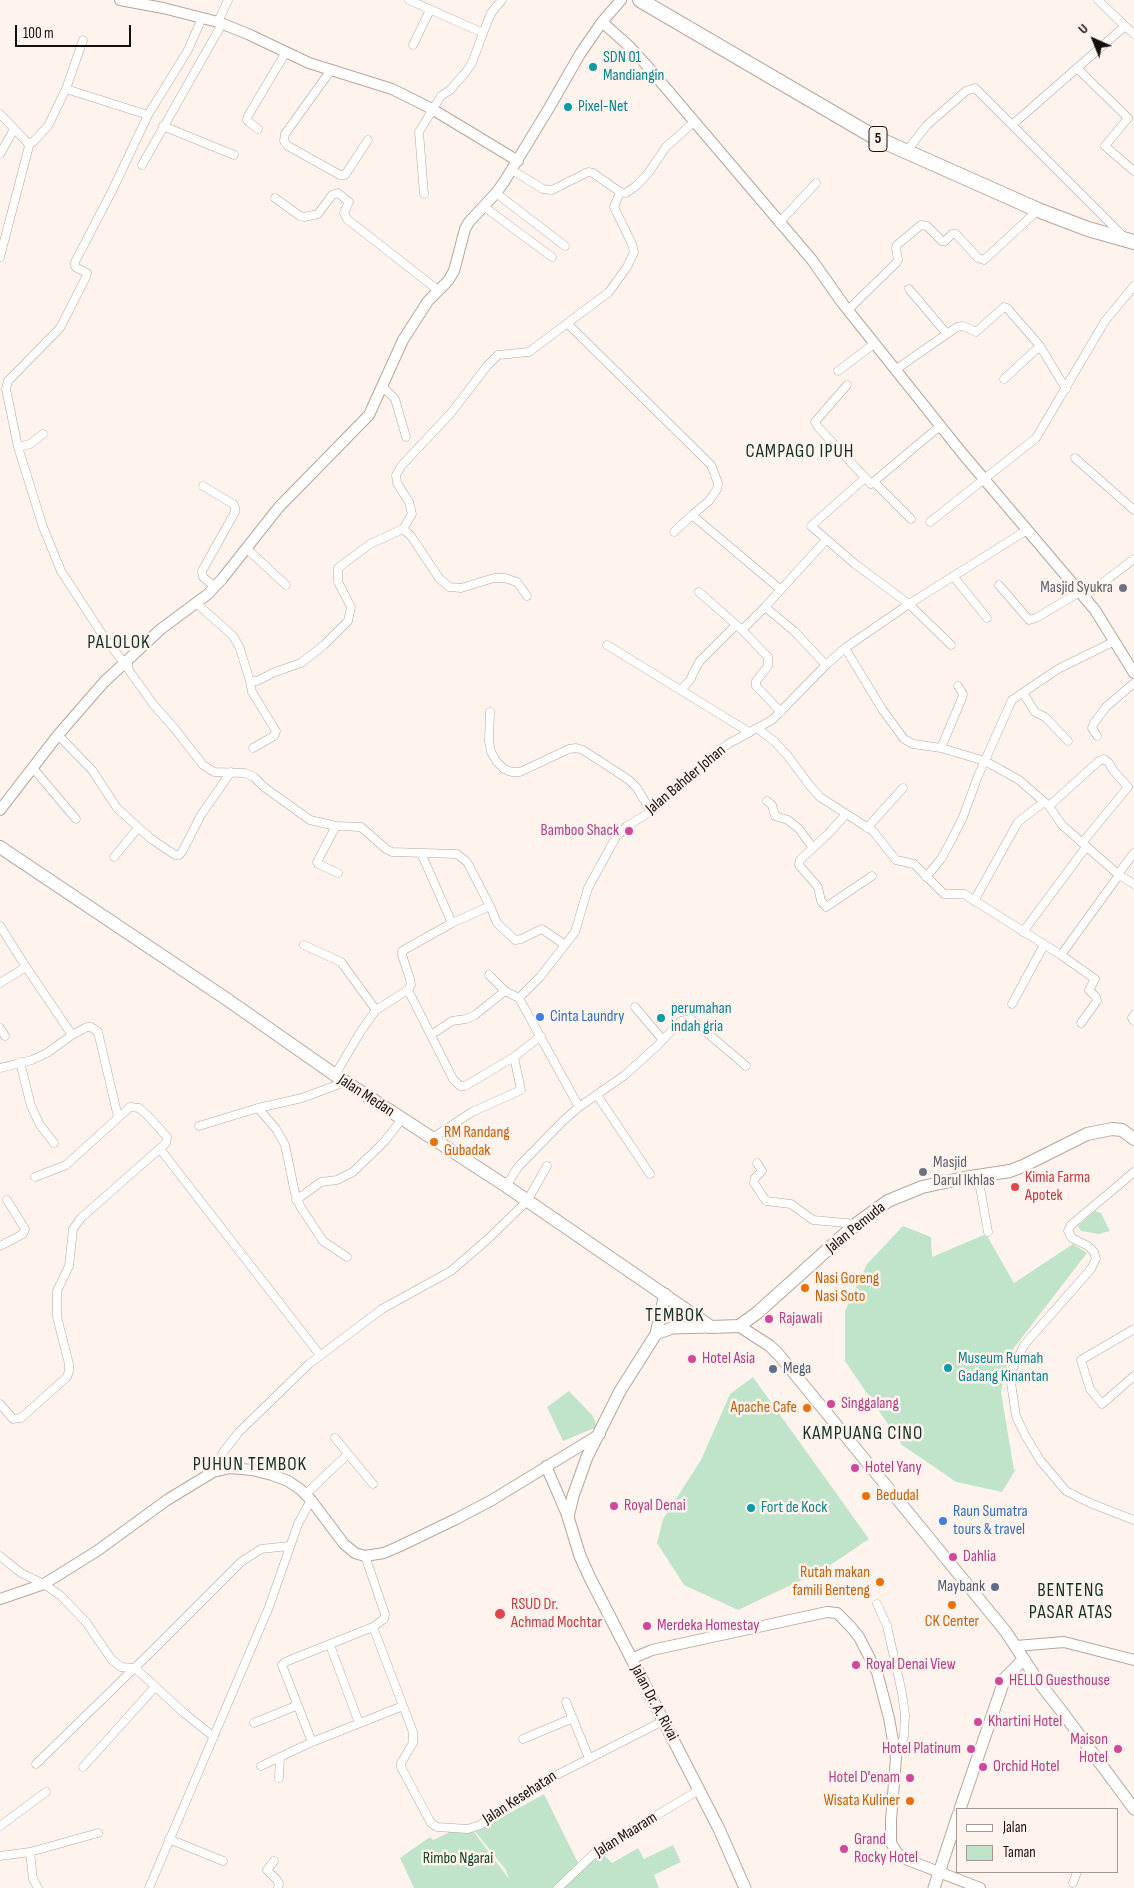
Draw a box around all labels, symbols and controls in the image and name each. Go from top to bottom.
scale bar [18,15,134,47]
north arrow [1069,15,1119,65]
text: U [1075,20,1092,38]
text: 100 m [23,24,54,43]
place label: SDN 01 Mandiangin [603,48,664,86]
marker: SDN 01 Mandiangin [587,61,599,73]
place label: Pixel-Net [578,97,628,117]
marker: Pixel-Net [562,101,574,113]
road number: 5 [869,126,887,152]
district label: CAMPAGO IPUH [744,441,856,463]
place label: Masjid Syukra [1040,578,1113,598]
marker: Masjid Syukra [1117,582,1129,594]
district label: PALOLOK [86,632,152,654]
street label: Jalan Bahder Johan [642,741,730,819]
place label: Bamboo Shack [541,821,619,841]
marker: Bamboo Shack [623,825,635,837]
place label: perumahan indah gria [671,999,732,1037]
place label: Cinta Laundry [550,1007,624,1027]
marker: Cinta Laundry [534,1011,546,1023]
marker: perumahan indah gria [655,1012,667,1024]
street label: Jalan Medan [334,1071,398,1121]
place label: RM Randang Gubadak [444,1123,510,1161]
marker: RM Randang Gubadak [428,1136,440,1148]
place label: Masjid Darul Ikhlas [933,1153,995,1191]
marker: Masjid Darul Ikhlas [917,1166,929,1178]
place label: Kimia Farma Apotek [1025,1168,1090,1206]
marker: Kimia Farma Apotek [1009,1181,1021,1193]
street label: Jalan Pemuda [822,1198,890,1258]
place label: Nasi Goreng Nasi Soto [815,1269,879,1307]
marker: Nasi Goreng Nasi Soto [799,1282,811,1294]
district label: TEMBOK [645,1305,705,1327]
place label: Rajawali [779,1309,823,1329]
marker: Rajawali [763,1313,775,1325]
place label: Hotel Asia [702,1349,755,1369]
place label: Museum Rumah Gadang Kinantan [958,1349,1049,1387]
marker: Hotel Asia [686,1353,698,1365]
place label: Mega [783,1359,811,1379]
marker: Museum Rumah Gadang Kinantan [942,1362,954,1374]
marker: Mega [767,1363,779,1375]
place label: Singgalang [841,1394,899,1414]
place label: Apache Cafe [731,1398,797,1418]
marker: Singgalang [825,1398,837,1410]
marker: Apache Cafe [801,1402,813,1414]
district label: KAMPUANG CINO [801,1423,925,1445]
district label: PUHUN TEMBOK [191,1454,309,1476]
place label: Hotel Yany [865,1458,922,1478]
marker: Hotel Yany [849,1462,861,1474]
place label: Bedudal [876,1486,919,1506]
marker: Bedudal [860,1490,872,1502]
place label: Royal Denai [624,1496,686,1516]
place label: Fort de Kock [761,1498,827,1518]
marker: Royal Denai [608,1500,620,1512]
marker: Fort de Kock [745,1502,757,1514]
place label: Raun Sumatra tours & travel [953,1502,1028,1540]
marker: Raun Sumatra tours & travel [937,1515,949,1527]
place label: Dahlia [963,1547,996,1567]
marker: Dahlia [947,1551,959,1563]
place label: Rutah makan famili Benteng [792,1563,870,1601]
marker: Rutah makan famili Benteng [874,1576,886,1588]
place label: Maybank [938,1577,985,1597]
district label: BENTENG PASAR ATAS [1028,1580,1114,1624]
marker: Maybank [989,1581,1001,1593]
place label: RSUD Dr. Achmad Mochtar [511,1595,602,1633]
marker: CK Center [946,1599,958,1611]
marker: RSUD Dr. Achmad Mochtar [493,1607,507,1621]
place label: CK Center [925,1612,979,1632]
place label: Merdeka Homestay [657,1616,759,1636]
marker: Merdeka Homestay [641,1620,653,1632]
place label: Royal Denai View [866,1655,956,1675]
marker: Royal Denai View [850,1659,862,1671]
street label: Jalan Dr. A. Rivai [626,1662,682,1744]
place label: HELLO Guesthouse [1009,1671,1110,1691]
marker: HELLO Guesthouse [993,1675,1005,1687]
place label: Khartini Hotel [988,1712,1062,1732]
marker: Khartini Hotel [972,1716,984,1728]
place label: Maison Hotel [1070,1730,1108,1768]
place label: Hotel Platinum [882,1739,961,1759]
marker: Hotel Platinum [965,1743,977,1755]
marker: Maison Hotel [1112,1743,1124,1755]
place label: Orchid Hotel [993,1757,1060,1777]
marker: Orchid Hotel [977,1761,989,1773]
street label: Jalan Kesehatan [479,1767,561,1829]
place label: Hotel D'enam [828,1768,900,1788]
marker: Hotel D'enam [904,1772,916,1784]
place label: Wisata Kuliner [823,1791,900,1811]
marker: Wisata Kuliner [904,1795,916,1807]
street label: Jalan Maaram [591,1808,661,1862]
legend [956,1808,1119,1873]
text: Jalan [1003,1818,1027,1837]
place label: Grand Rocky Hotel [854,1830,918,1868]
marker: Grand Rocky Hotel [838,1843,850,1855]
text: Taman [1003,1843,1036,1862]
park label: Rimbo Ngarai [423,1849,493,1869]

